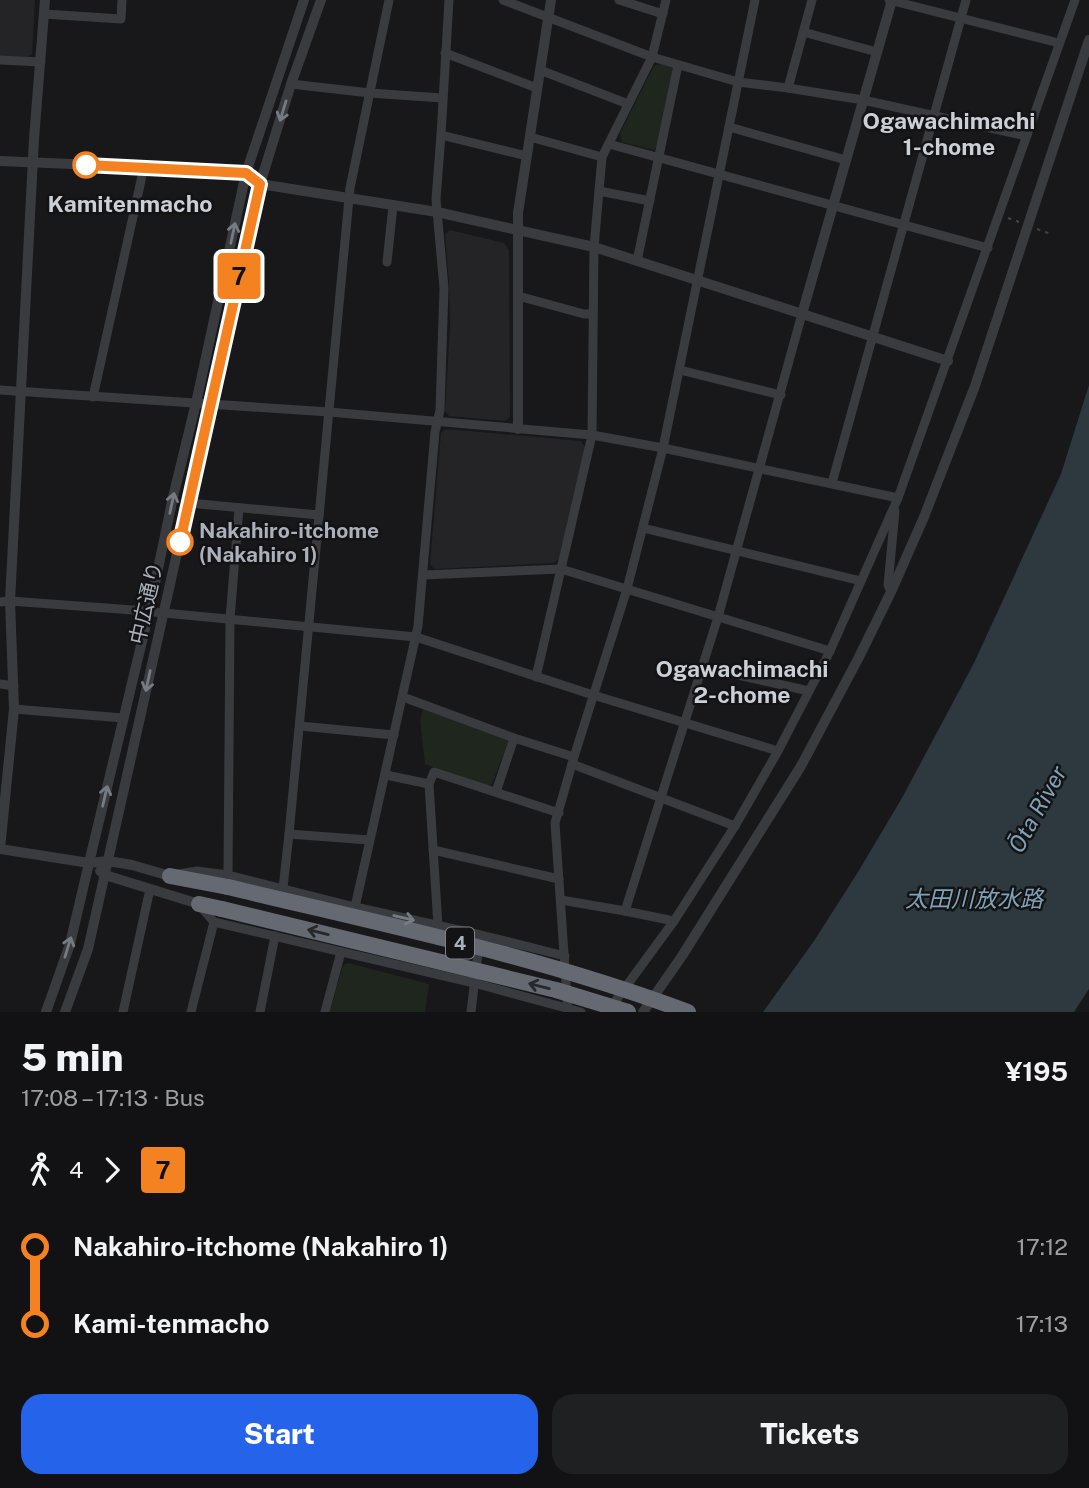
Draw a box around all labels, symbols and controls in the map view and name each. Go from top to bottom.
one-way arrow [275,100,288,122]
district label: Ogawachimachi 1-chome [862,107,1036,160]
unlabelled marker [73,152,99,178]
district label: Kamitenmacho [48,190,213,217]
one-way arrow [227,222,241,245]
line badge: 7 [216,253,262,299]
text: 7 [231,262,247,290]
one-way arrow [165,492,179,515]
place label: Nakahiro-itchome (Nakahiro 1) [199,518,379,567]
marker: Nakahiro-itchome (Nakahiro 1) [167,529,193,555]
street label: 中広通り [124,559,168,647]
district label: Ogawachimachi 2-chome [655,655,829,708]
one-way arrow [141,669,155,692]
water label: Ōta River [1002,761,1072,857]
one-way arrow [99,785,112,808]
water label: 太田川放水路 [905,885,1045,912]
one-way arrow [392,912,415,926]
one-way arrow [307,925,330,939]
road number: 4 [446,928,474,959]
one-way arrow [63,937,75,959]
one-way arrow [528,979,551,992]
text: 5 min [21,1035,123,1080]
text: ¥195 [1005,1056,1068,1087]
text: 17:08 – 17:13 · Bus [21,1084,205,1111]
icon: walk [21,1151,59,1189]
icon: forward [93,1151,131,1189]
text: 4 [69,1156,83,1183]
text: 7 [155,1156,171,1184]
text: Nakahiro-itchome (Nakahiro 1) [73,1231,449,1262]
text: 17:12 [1017,1233,1068,1260]
text: Kami-tenmacho [73,1308,269,1339]
text: 17:13 [1016,1310,1068,1337]
button: Start [21,1394,538,1474]
button: Tickets [552,1394,1068,1474]

